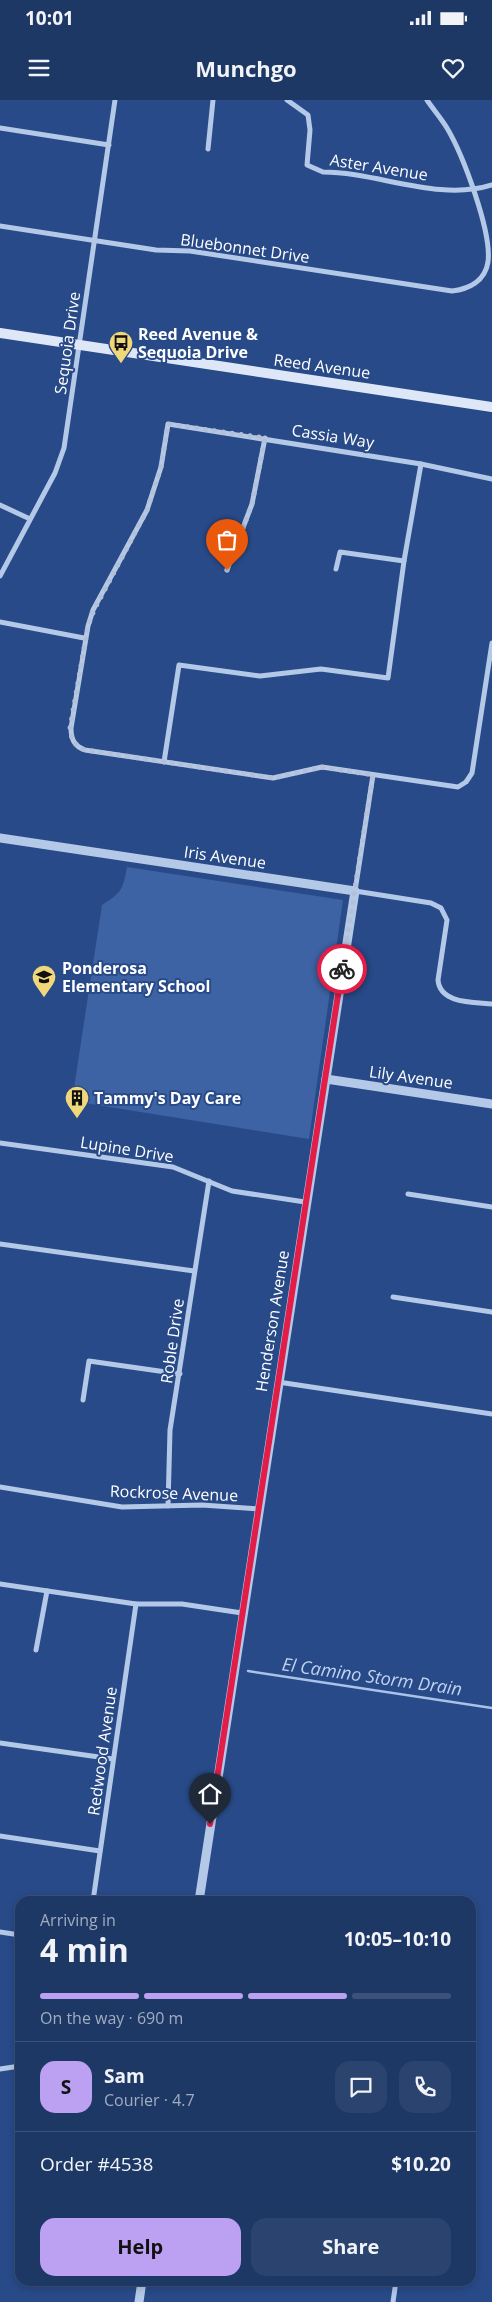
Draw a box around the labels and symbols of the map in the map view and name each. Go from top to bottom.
street label: Aster Avenue [328,148,430,186]
street label: Bluebonnet Drive [179,228,311,268]
street label: Sequoia Drive [49,290,85,396]
place label: Reed Avenue & Sequoia Drive [138,323,258,363]
bus stop icon: Reed Avenue & Sequoia Drive [108,330,134,364]
street label: Reed Avenue [272,348,372,384]
street label: Cassia Way [290,419,377,454]
pin [206,519,248,570]
street label: Iris Avenue [183,840,267,874]
courier [317,944,367,994]
place label: Ponderosa Elementary School [62,957,210,997]
school or university icon: Ponderosa Elementary School [31,964,57,998]
street label: Lily Avenue [368,1060,454,1094]
building icon: Tammy's Day Care [64,1085,90,1119]
place label: Tammy's Day Care [94,1087,241,1109]
street label: Lupine Drive [79,1131,175,1167]
street label: Henderson Avenue [250,1249,294,1393]
street label: Roble Drive [155,1297,189,1385]
street label: Rockrose Avenue [110,1480,238,1506]
water label: El Camino Storm Drain [281,1651,464,1701]
street label: Redwood Avenue [82,1685,122,1817]
pin [189,1773,231,1824]

